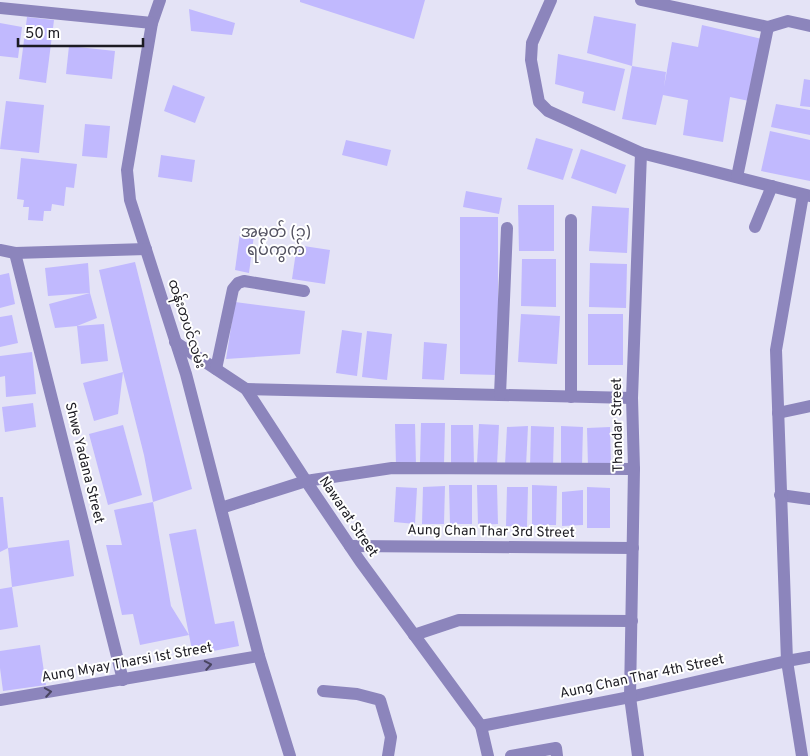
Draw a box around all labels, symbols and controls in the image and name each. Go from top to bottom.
scale bar [18,15,142,47]
text: 50 m [25,25,60,44]
district label: အမှတ် (၁) ရပ်ကွက် [241,220,311,263]
street label: ထန်းတပင်လမ်း [162,276,211,371]
street label: Thandar Street [609,378,627,472]
street label: Shwe Yadana Street [61,401,107,525]
street label: Nawarat Street [315,473,381,561]
street label: Aung Chan Thar 3rd Street [407,522,575,542]
street label: Aung Myay Tharsi 1st Street [40,640,214,686]
street label: Aung Chan Thar 4th Street [558,651,726,703]
one-way arrow [204,660,213,670]
one-way arrow [44,688,52,698]

